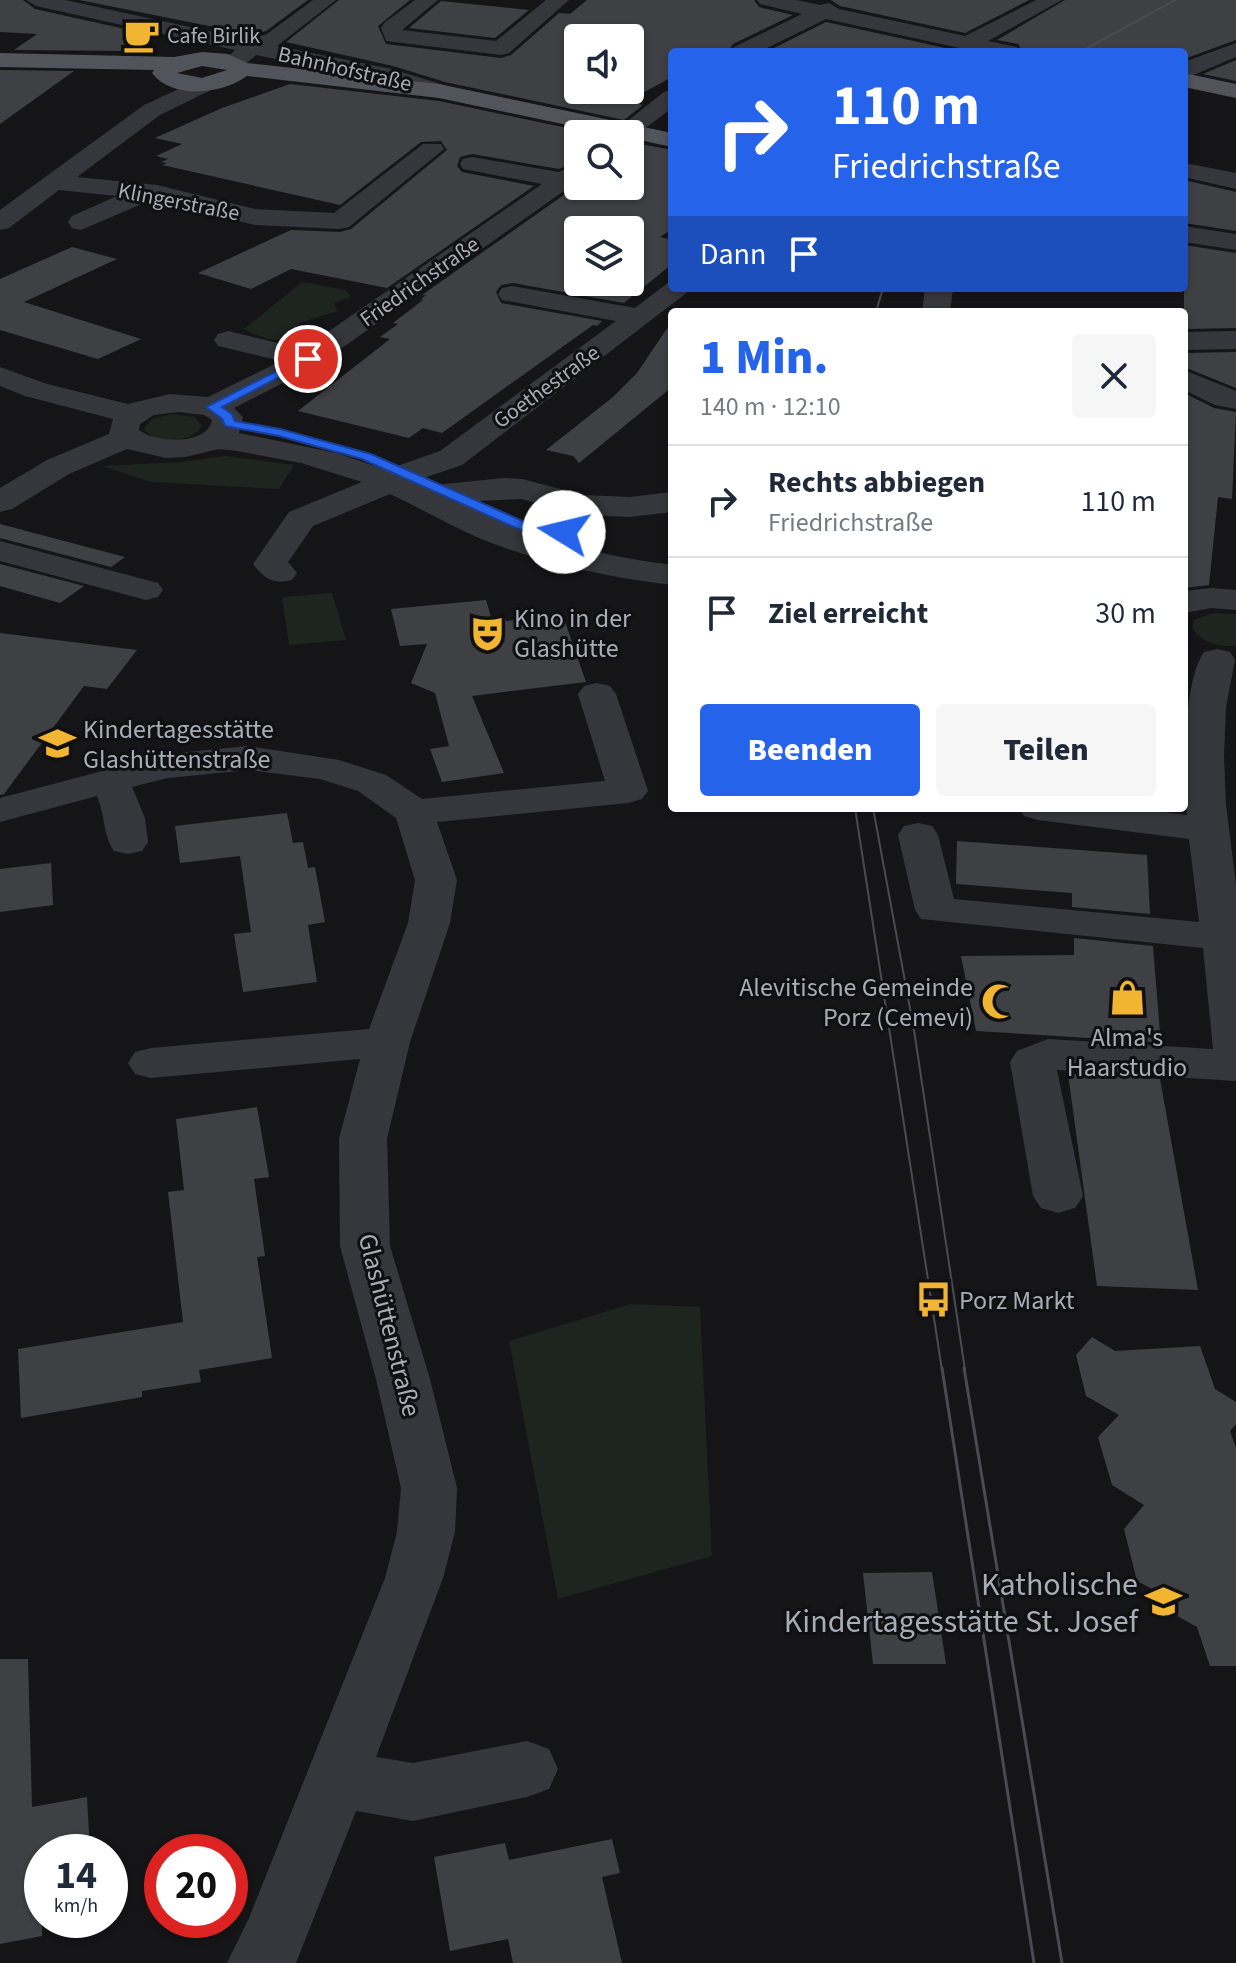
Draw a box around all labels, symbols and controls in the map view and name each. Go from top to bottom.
cafe icon: Cafe Birlik [122,16,160,54]
place label: Cafe Birlik [167,20,260,52]
map controls [564,24,644,296]
button: sound [564,24,644,104]
street label: Bahnhofstraße [275,38,415,100]
text: 110 m [832,67,980,146]
icon: right [700,80,804,184]
button: search [564,120,644,200]
text: Friedrichstraße [832,141,1061,192]
street label: Klingerstraße [115,175,242,229]
button: layers [564,216,644,296]
street label: Friedrichstraße [353,229,486,335]
icon: arrive [782,232,826,276]
text: Dann [700,233,766,276]
text: 1 Min. [700,324,828,392]
pin [274,325,342,393]
button: close [1072,334,1156,418]
icon: arrive [286,337,330,381]
street label: Goethestraße [487,337,606,436]
text: 140 m · 12:10 [700,388,841,425]
text: Rechts abbiegen [768,461,985,504]
icon: right [700,479,744,523]
text: 110 m [1080,480,1156,523]
position arrow [522,490,606,574]
text: Friedrichstraße [768,504,933,541]
icon: arrive [700,591,744,635]
text: Ziel erreicht [768,592,928,635]
text: 30 m [1095,592,1156,635]
place label: Kino in der Glashütte [514,600,632,667]
theatre icon: Kino in der Glashütte [469,614,507,652]
button: Beenden [700,704,920,796]
button: Teilen [936,704,1156,796]
place label: Kindertagesstätte Glashüttenstraße [83,711,274,778]
school or university icon: Kindertagesstätte Glashüttenstraße [38,725,76,763]
place label: Alevitische Gemeinde Porz (Cemevi) [739,969,973,1036]
shop icon: Alma's Haarstudio [1108,979,1146,1017]
mosque icon: Alevitische Gemeinde Porz (Cemevi) [980,983,1018,1021]
place label: Alma's Haarstudio [1067,1019,1187,1086]
street label: Glashüttenstraße [349,1230,430,1420]
bus stop icon: Porz Markt [914,1281,952,1319]
place label: Porz Markt [959,1282,1075,1319]
place label: Katholische Kindertagesstätte St. Josef [784,1562,1140,1645]
school or university icon: Katholische Kindertagesstätte St. Josef [1145,1583,1183,1621]
speed limit sign: 20 [144,1834,248,1938]
text: 14 [55,1847,97,1904]
text: km/h [54,1892,98,1920]

